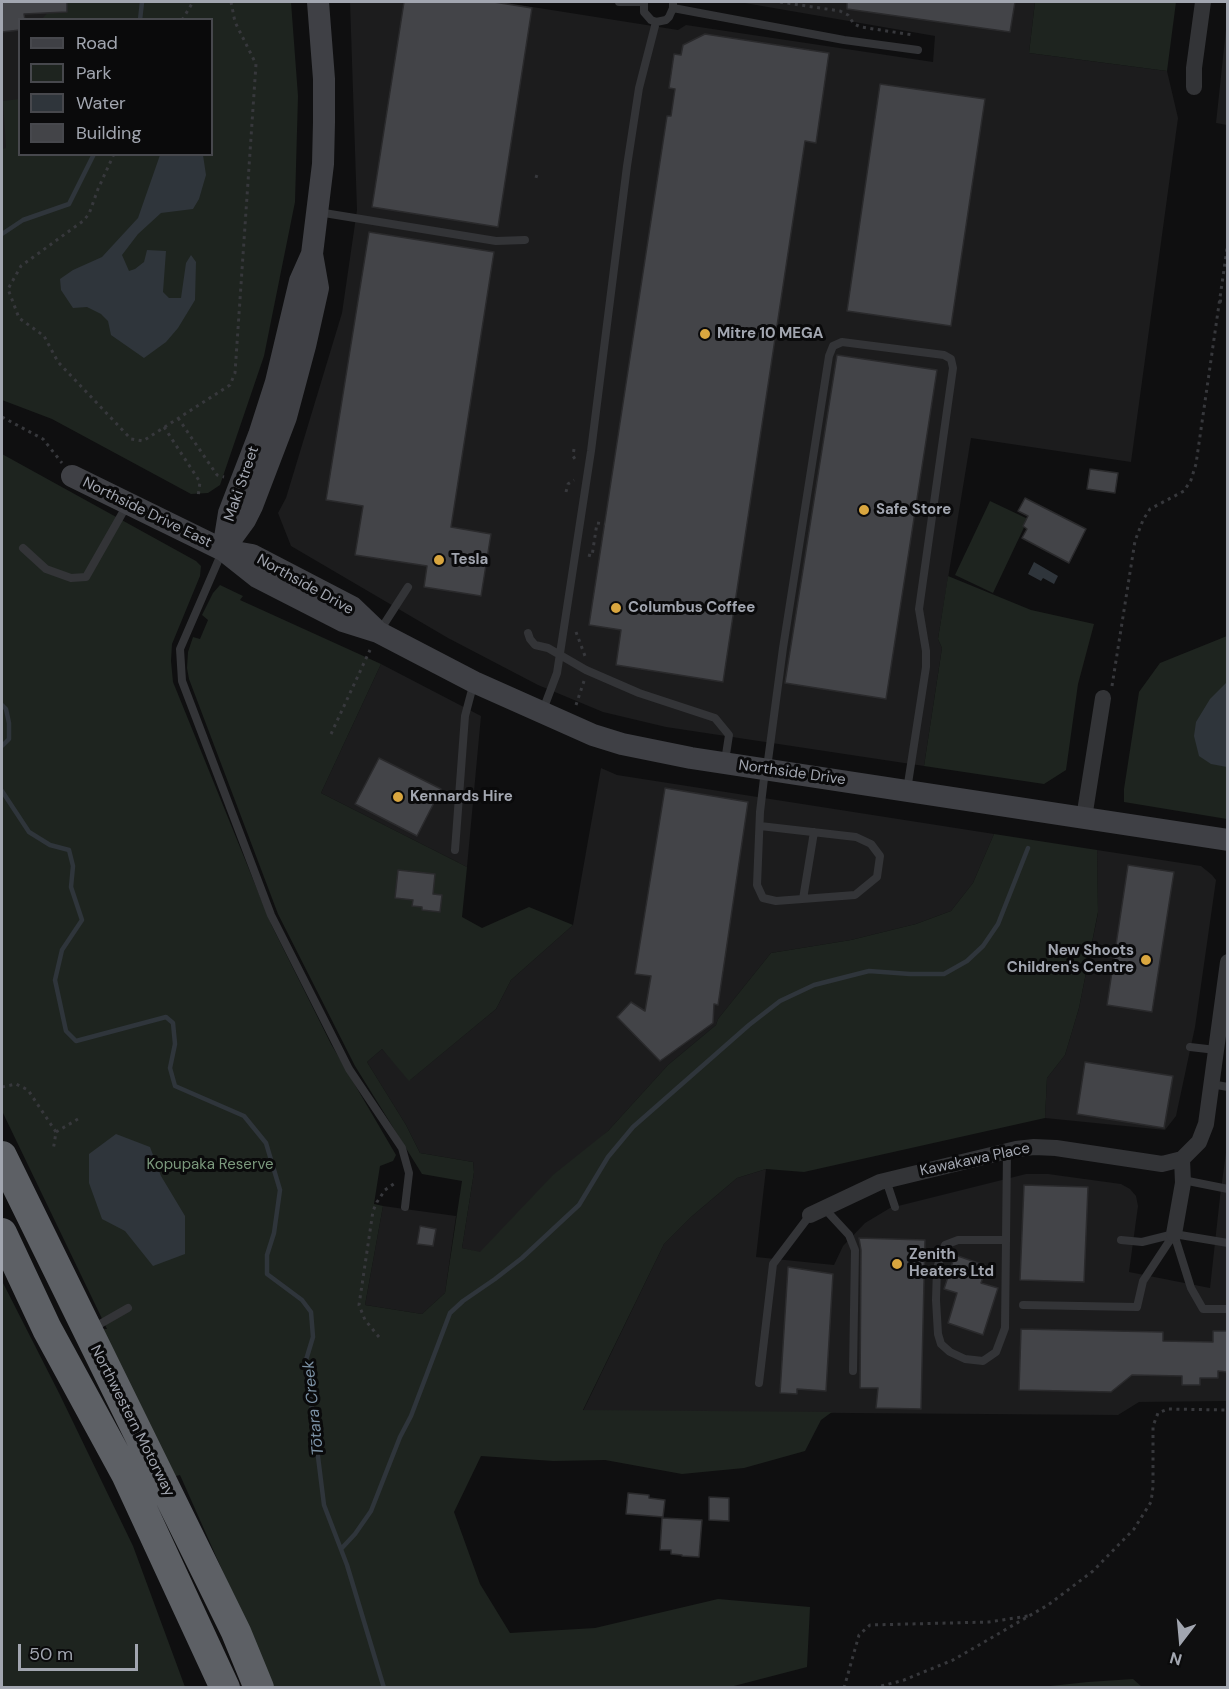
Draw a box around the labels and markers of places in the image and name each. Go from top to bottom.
place label: Mitre 10 MEGA [717,325,823,343]
marker: Mitre 10 MEGA [698,327,712,341]
place label: Safe Store [876,501,951,519]
marker: Safe Store [857,503,871,517]
place label: Tesla [451,551,488,569]
marker: Tesla [432,553,446,567]
place label: Columbus Coffee [628,599,755,617]
marker: Columbus Coffee [609,601,623,615]
place label: Kennards Hire [410,788,513,806]
marker: Kennards Hire [391,790,405,804]
place label: New Shoots Children's Centre [1007,942,1134,977]
marker: New Shoots Children's Centre [1139,953,1153,967]
place label: Zenith Heaters Ltd [909,1246,994,1281]
marker: Zenith Heaters Ltd [890,1257,904,1271]

